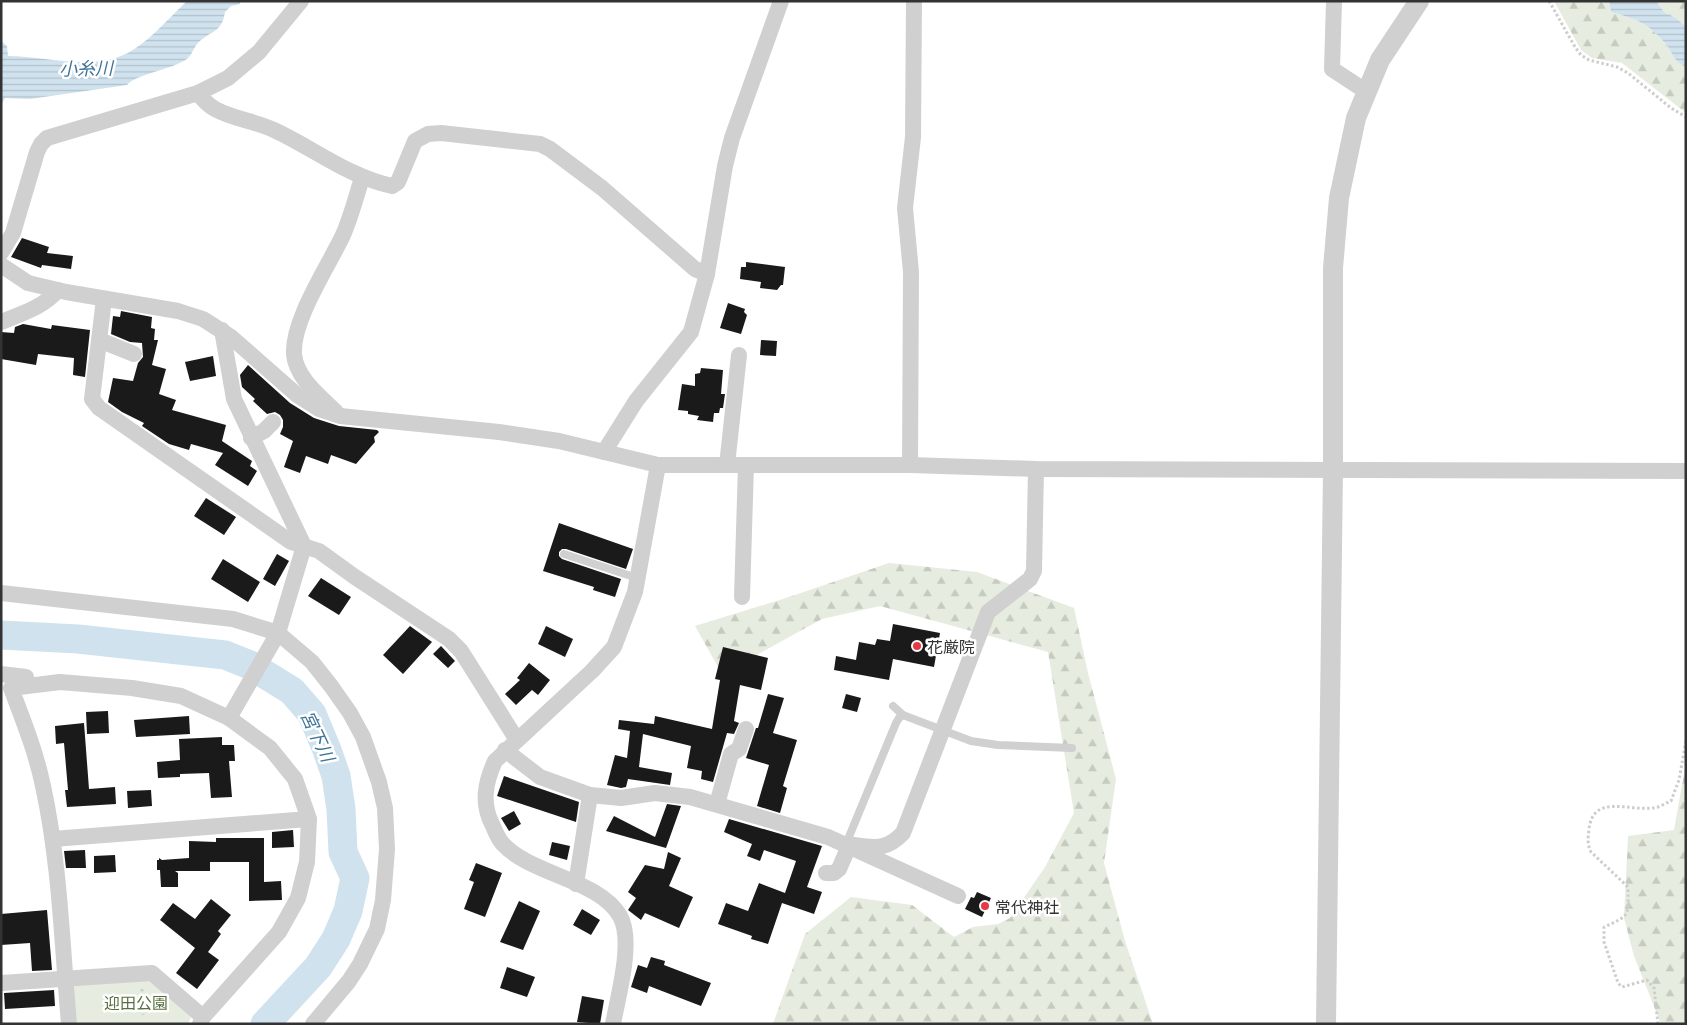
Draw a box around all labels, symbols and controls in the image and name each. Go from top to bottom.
water label: 小糸川 [59,56,115,79]
place label: 花厳院 [927,637,975,656]
marker: 花厳院 [911,640,923,652]
water label: 宮下川 [297,707,340,767]
place label: 常代神社 [995,897,1059,916]
marker: 常代神社 [979,900,991,912]
park label: 迎田公園 [104,993,168,1012]

